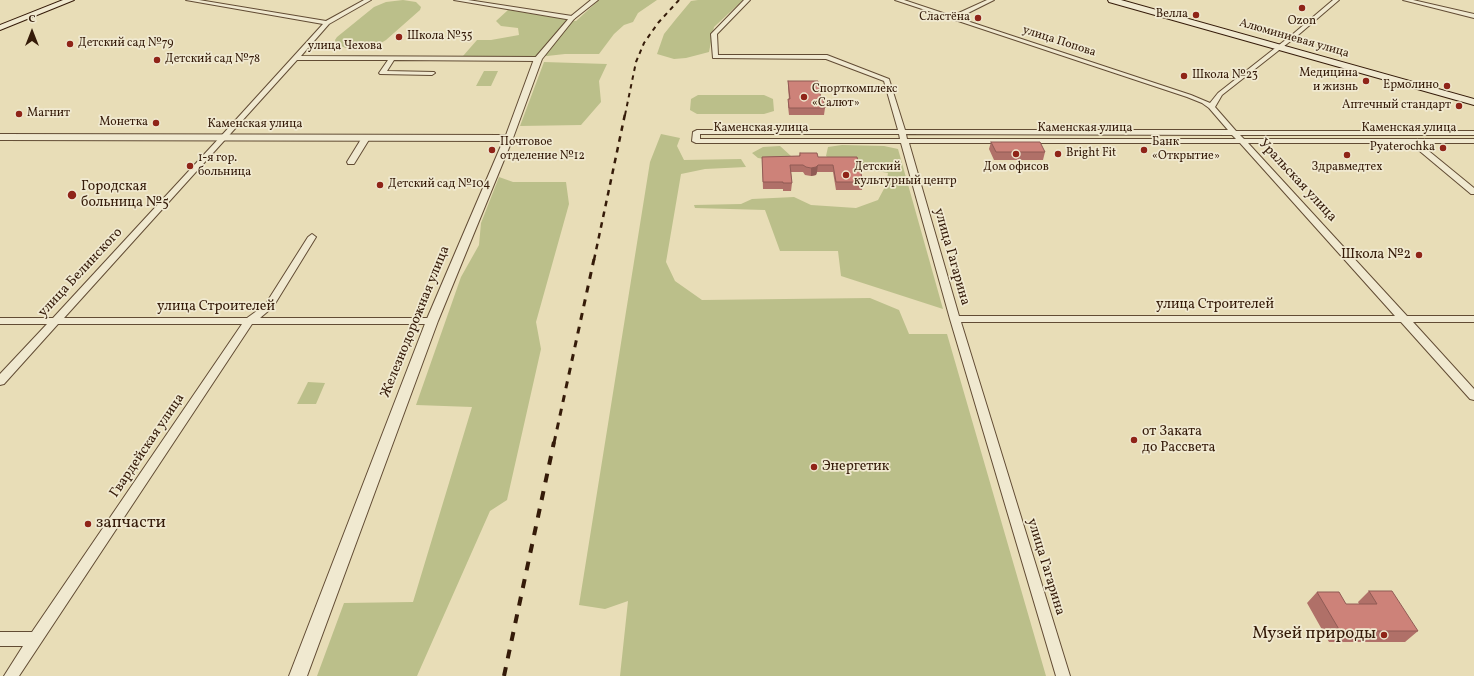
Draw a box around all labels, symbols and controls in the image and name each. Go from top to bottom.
marker: Ozon [1297,3,1307,13]
place label: Велла [1156,8,1188,22]
marker: Велла [1191,10,1201,20]
place label: Сластёна [919,11,970,25]
north arrow [12,12,52,52]
text: С [28,12,36,27]
marker: Сластёна [973,13,983,23]
place label: Ozon [1288,15,1316,29]
street label: Алюминиевая улица [1237,16,1351,62]
street label: улица Попова [1020,23,1098,61]
place label: Школа №35 [407,30,473,44]
marker: Школа №35 [394,32,404,42]
place label: Детский сад №79 [78,37,174,51]
marker: Детский сад №79 [65,39,75,49]
street label: улица Чехова [308,40,382,54]
place label: Детский сад №78 [165,53,260,67]
marker: Детский сад №78 [152,55,162,65]
place label: Медицина и жизнь [1299,67,1358,95]
place label: Школа №23 [1192,69,1258,83]
marker: Школа №23 [1179,71,1189,81]
marker: Медицина и жизнь [1361,76,1371,86]
place label: Ермолино [1383,79,1439,93]
marker: Ермолино [1442,81,1452,91]
place label: Спорткомплекс «Салют» [812,83,897,111]
marker: Спорткомплекс «Салют» [799,92,809,102]
place label: Аптечный стандарт [1342,99,1451,113]
marker: Аптечный стандарт [1454,101,1464,111]
place label: Магнит [27,107,70,121]
marker: Магнит [14,109,24,119]
place label: Монетка [99,116,148,130]
marker: Монетка [151,118,161,128]
street label: Каменская улица [207,118,303,132]
street label: Каменская улица [713,122,809,136]
street label: Каменская улица [1037,122,1133,136]
street label: Каменская улица [1361,122,1457,136]
place label: Почтовое отделение №12 [500,136,585,164]
place label: Банк «Открытие» [1152,136,1220,164]
street label: Уральская улица [1254,136,1340,226]
place label: Pyaterochka [1370,141,1435,155]
marker: Pyaterochka [1438,143,1448,153]
marker: Почтовое отделение №12 [487,145,497,155]
marker: Банк «Открытие» [1139,145,1149,155]
place label: Bright Fit [1066,147,1116,161]
marker: Дом офисов [1011,149,1021,159]
marker: Bright Fit [1053,149,1063,159]
marker: Здравмедтех [1342,150,1352,160]
place label: 1-я гор. больница [198,152,251,180]
marker: 1-я гор. больница [185,161,195,171]
place label: Детский культурный центр [854,161,957,189]
place label: Дом офисов [983,161,1049,175]
place label: Здравмедтех [1312,161,1382,175]
marker: Детский культурный центр [841,170,851,180]
place label: Детский сад №104 [388,178,490,192]
place label: Городская больница №5 [81,179,169,212]
marker: Детский сад №104 [375,180,385,190]
marker: Городская больница №5 [66,189,78,201]
street label: улица Гагарина [929,206,973,308]
street label: улица Белинского [35,225,127,321]
street label: Железнодорожная улица [378,244,454,400]
place label: Школа №2 [1341,247,1411,263]
marker: Школа №2 [1414,250,1424,260]
street label: улица Строителей [1156,297,1274,313]
street label: улица Строителей [157,299,275,315]
street label: Гвардейская улица [107,391,189,501]
place label: от Заката до Рассвета [1142,424,1215,456]
marker: от Заката до Рассвета [1129,435,1139,445]
place label: Энергетик [822,459,889,475]
marker: Энергетик [809,462,819,472]
place label: запчасти [96,514,166,534]
street label: улица Гагарина [1022,517,1068,617]
marker: запчасти [83,519,93,529]
place label: Музей природы [1252,625,1376,645]
marker: Музей природы [1379,630,1389,640]

